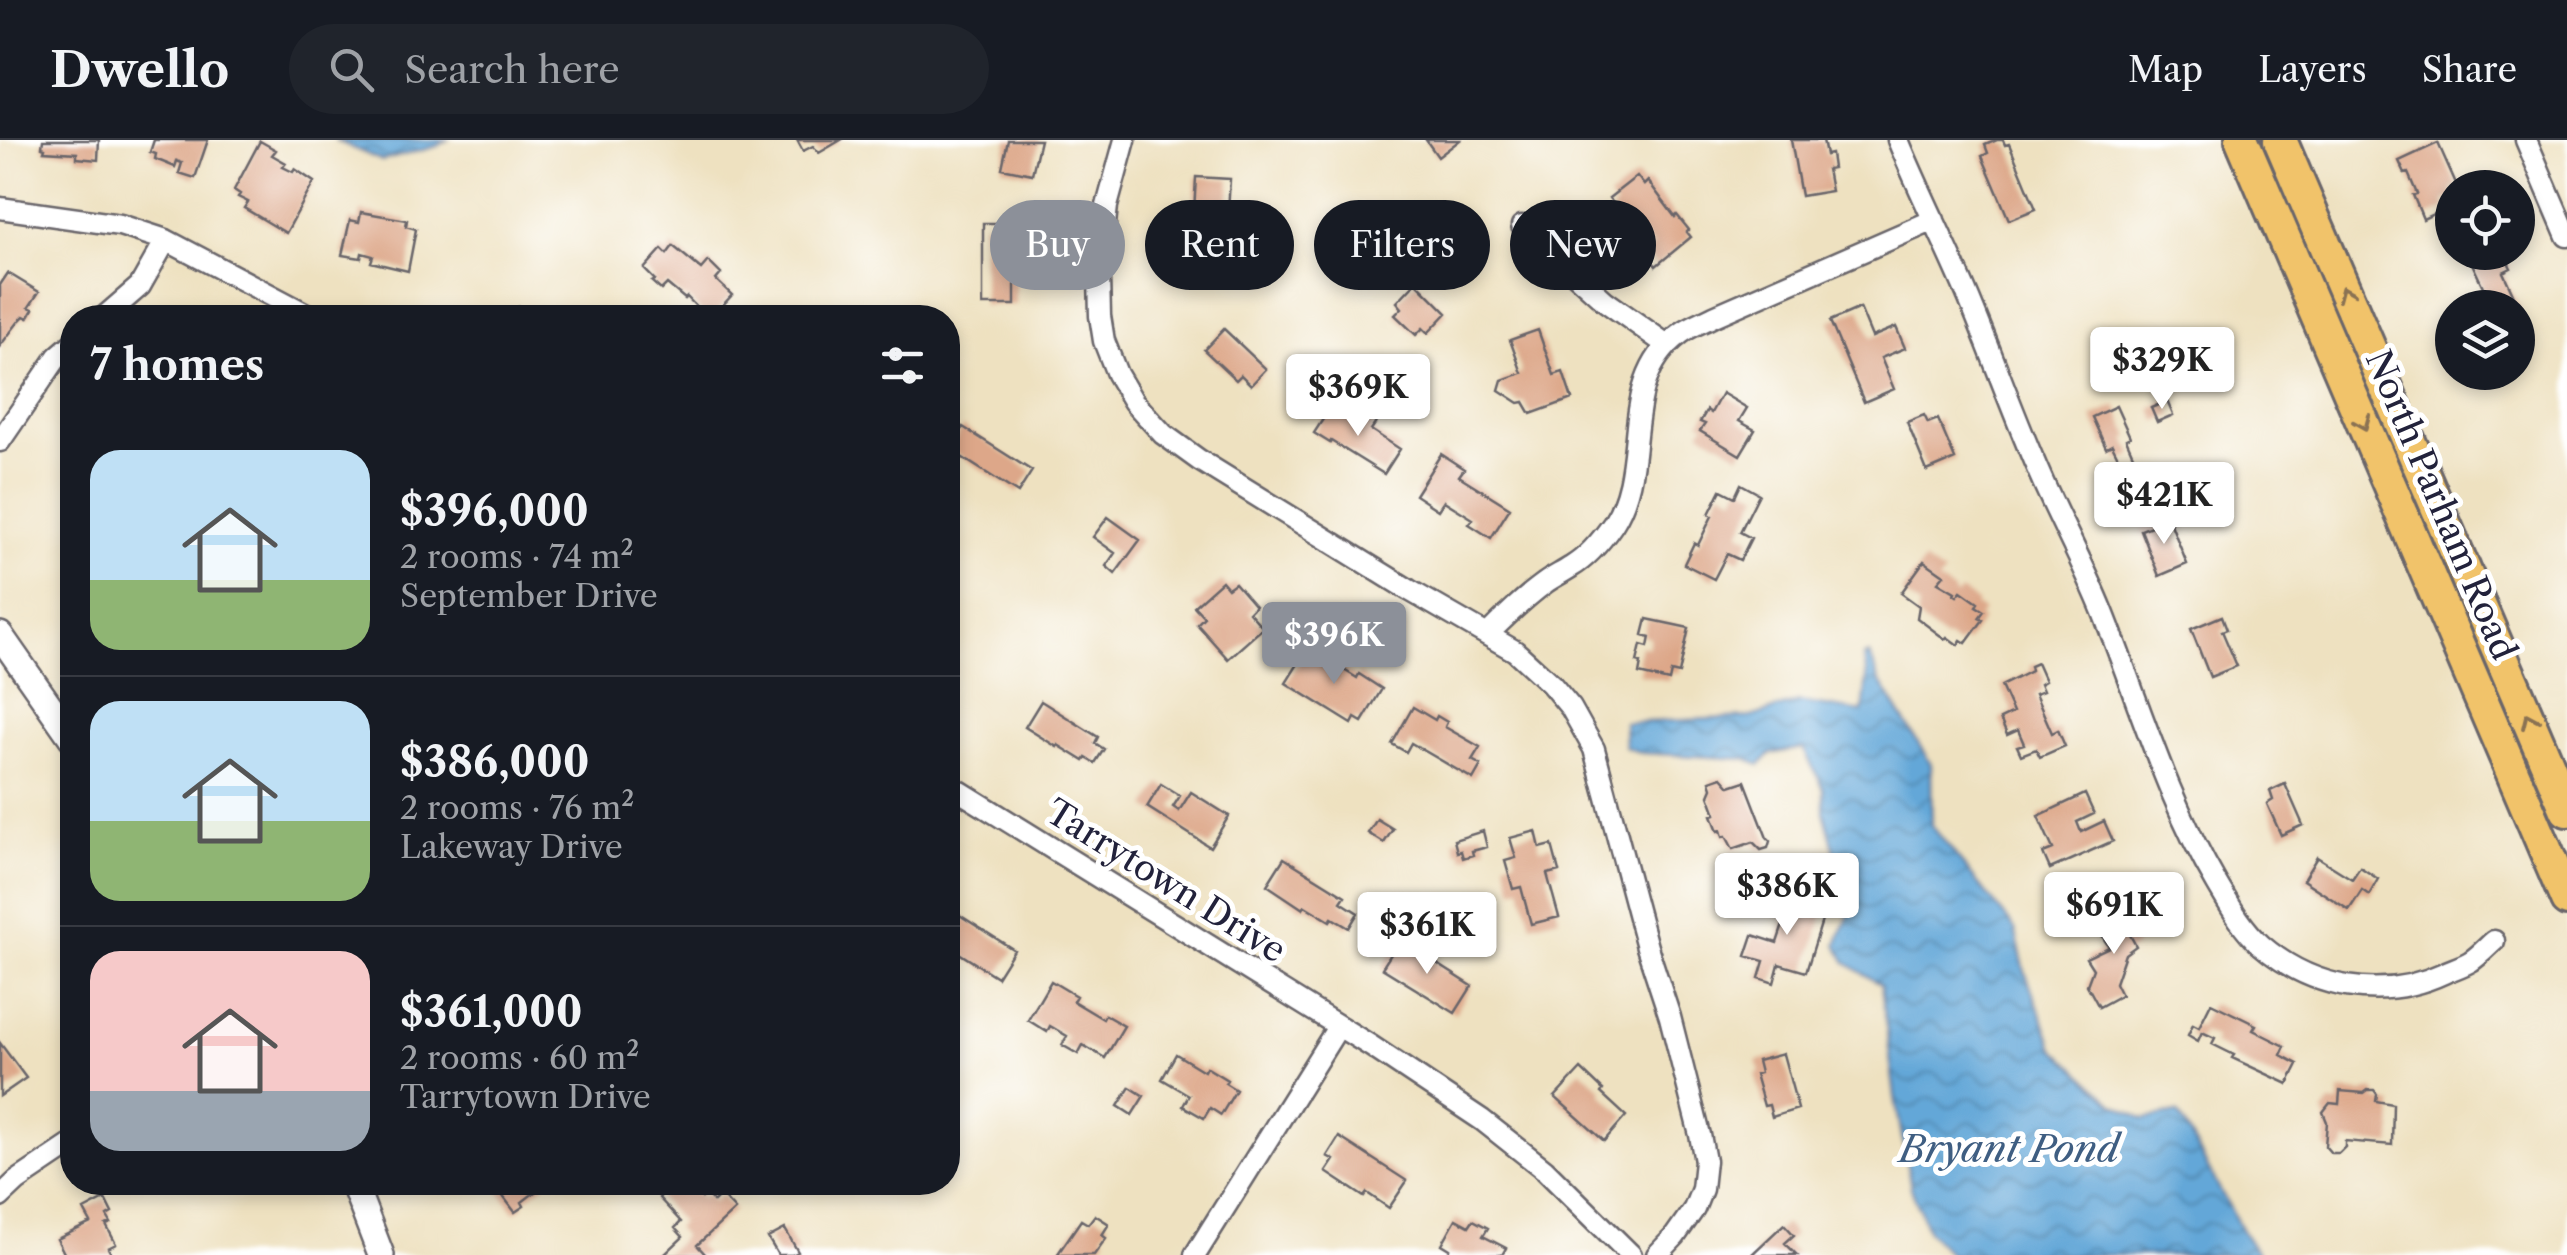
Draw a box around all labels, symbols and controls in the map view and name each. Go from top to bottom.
search box [289,24,989,114]
text: Dwello [50,40,229,99]
icon: search [324,42,379,97]
text: Search here [404,46,620,93]
text: Map [2128,48,2203,91]
text: Layers [2258,48,2367,91]
text: Share [2422,48,2517,91]
map controls [2435,170,2535,390]
button: locate [2435,170,2535,270]
chip: Buy [990,200,1125,290]
chip: Rent [1145,200,1294,290]
chip: Filters [1314,200,1490,290]
chip: New [1510,200,1656,290]
one-way arrow [2337,285,2357,303]
button: layers [2435,290,2535,390]
pin: $329K [2092,327,2232,412]
icon: filters [875,338,930,393]
text: 7 homes [90,339,264,391]
text: $329K [2112,340,2212,379]
street label: North Parham Road [2357,343,2526,666]
pin: $369K [1288,354,1428,439]
text: $369K [1308,367,1408,406]
one-way arrow [2351,413,2371,431]
pin: $421K [2094,462,2234,547]
text: $421K [2116,475,2212,514]
text: $396,000 [400,485,589,537]
icon: home [170,490,290,610]
text: 2 rooms · 74 m² [400,537,634,576]
text: September Drive [400,576,658,615]
pin: $396K [1264,602,1404,687]
text: $396K [1284,615,1384,654]
one-way arrow [2521,712,2541,730]
text: $386,000 [400,736,589,788]
icon: home [170,741,290,861]
text: 2 rooms · 76 m² [400,788,634,827]
street label: Tarrytown Drive [1039,790,1294,971]
text: Lakeway Drive [400,827,623,866]
pin: $386K [1717,853,1857,938]
text: $386K [1737,866,1837,905]
pin: $691K [2044,872,2184,957]
text: $691K [2066,885,2162,924]
pin: $361K [1357,892,1497,977]
text: $361K [1379,905,1475,944]
text: $361,000 [400,986,583,1038]
icon: home [170,991,290,1111]
text: 2 rooms · 60 m² [400,1038,639,1077]
text: Tarrytown Drive [400,1077,651,1116]
water label: Bryant Pond [1896,1125,2122,1172]

